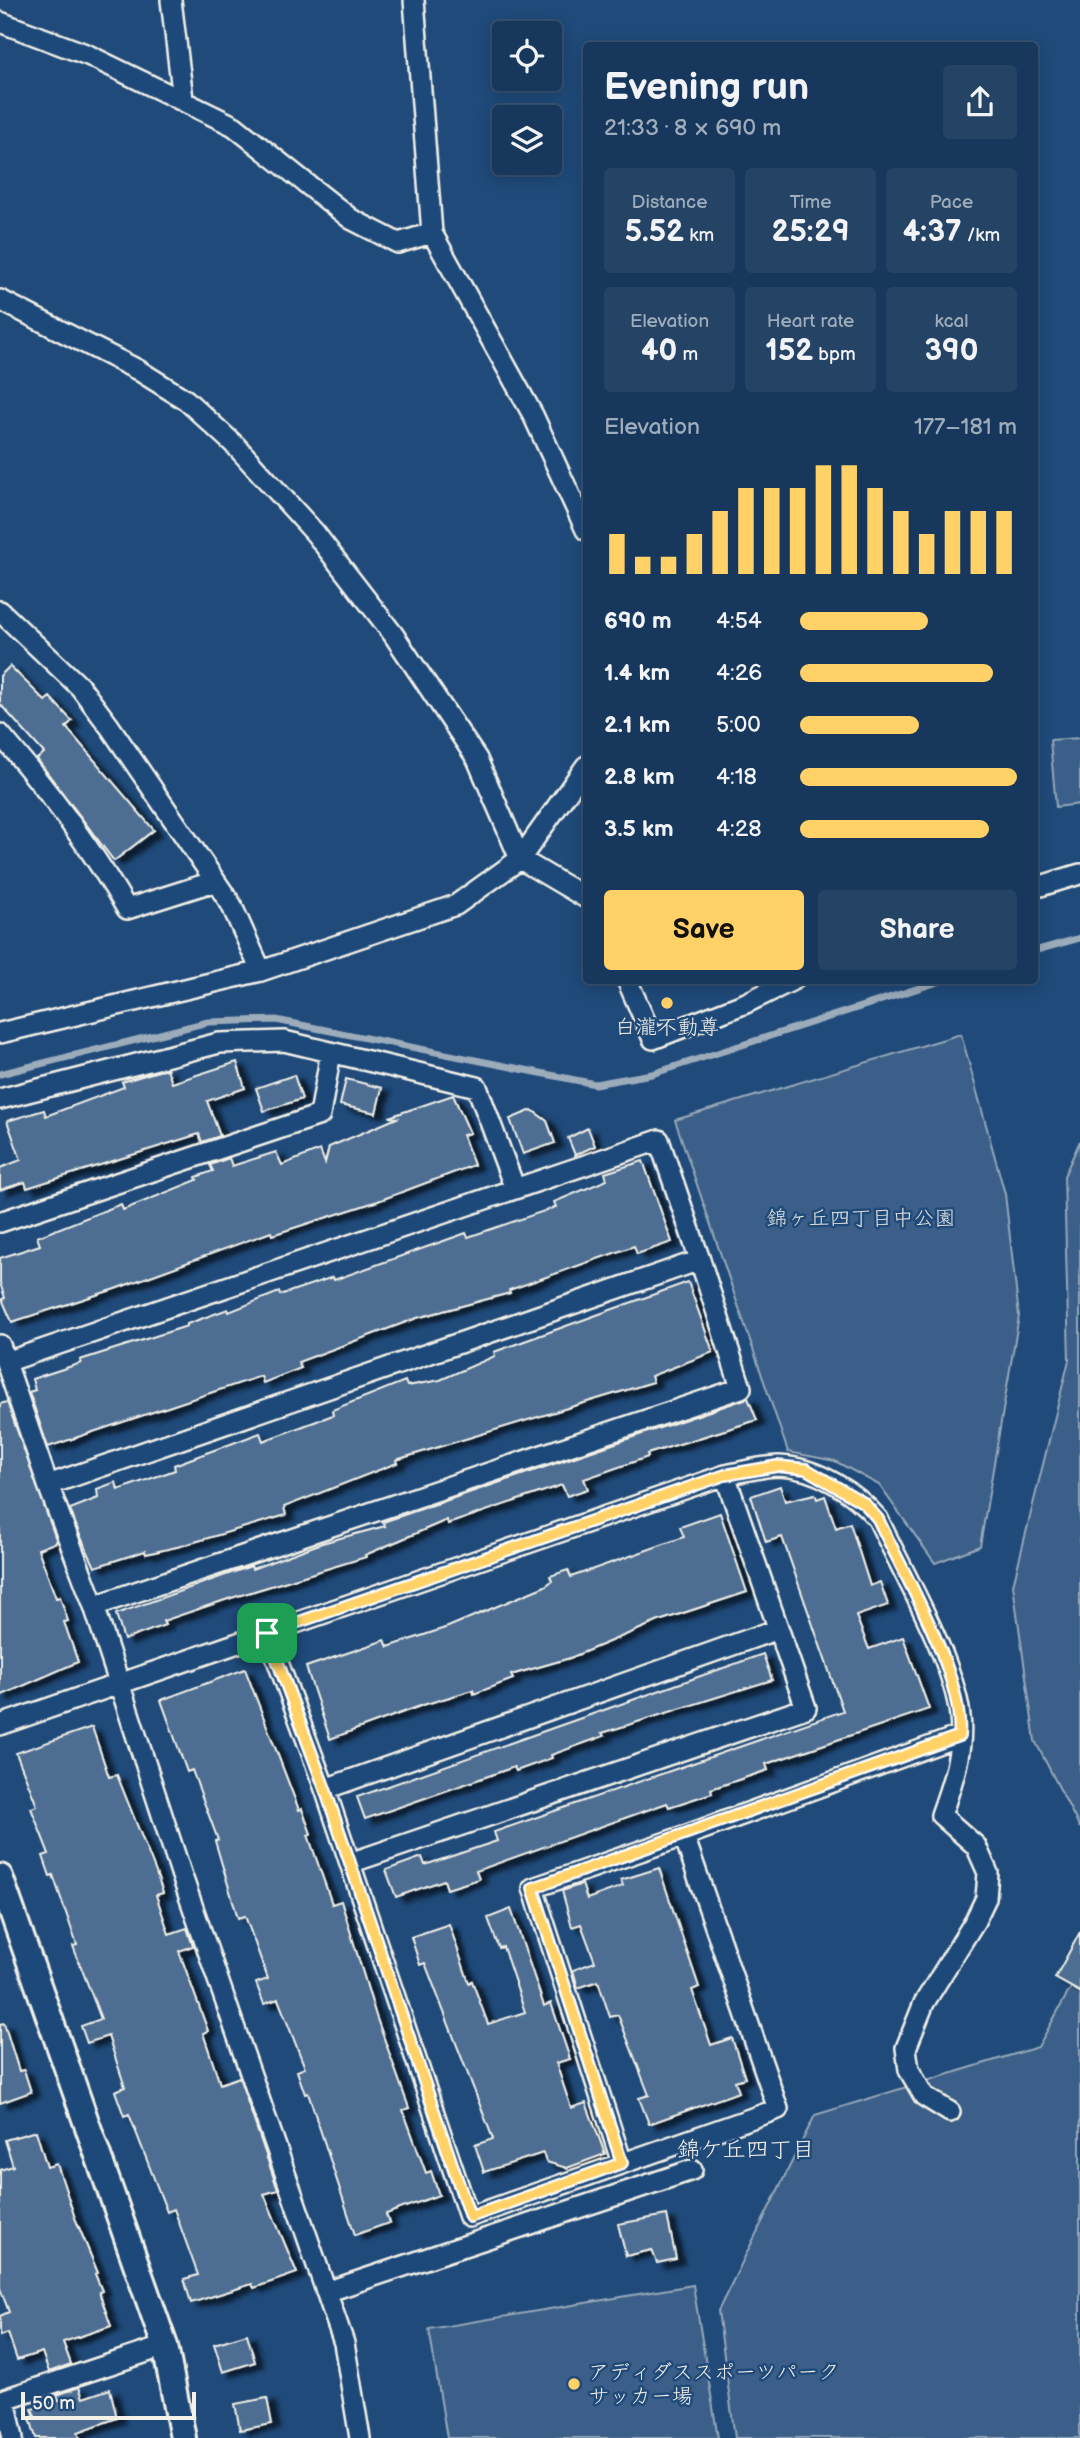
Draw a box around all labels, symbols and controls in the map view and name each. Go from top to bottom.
map controls [492,21,562,175]
button: locate [492,21,562,91]
text: Evening run [604,65,809,110]
button: share [943,65,1017,139]
button: layers [492,105,562,175]
text: 21:33 · 8 × 690 m [604,114,781,142]
text: Distance [632,191,707,214]
text: Time [789,191,832,214]
text: Pace [930,191,973,214]
text: 5.52 [625,214,684,250]
text: 25:29 [771,214,850,250]
text: 4:37 [903,214,962,250]
text: km [684,224,714,247]
text: /km [962,224,1000,247]
text: Elevation [630,310,709,333]
text: Heart rate [767,310,854,333]
text: kcal [934,310,969,333]
text: 40 [641,333,677,369]
text: 152 [765,333,813,369]
text: 390 [925,333,978,369]
text: m [677,343,698,366]
text: bpm [813,343,856,366]
text: Elevation [604,413,700,441]
text: 177–181 m [914,413,1017,441]
text: 690 m [604,607,672,635]
text: 4:54 [716,607,762,635]
text: 1.4 km [604,659,670,687]
text: 4:26 [716,659,762,687]
text: 2.1 km [604,711,670,739]
text: 5:00 [716,711,761,739]
text: 2.8 km [604,763,675,791]
text: 4:18 [716,763,757,791]
text: 3.5 km [604,815,674,843]
text: 4:28 [716,815,762,843]
button: Save [604,890,804,970]
button: Share [818,890,1017,970]
marker: 白瀧不動尊 [659,995,675,1011]
place label: 白瀧不動尊 [615,1015,720,1040]
park label: 錦ヶ丘四丁目中公園 [767,1206,956,1231]
pin [237,1603,297,1663]
icon: arrive [248,1614,286,1652]
district label: 錦ケ丘四丁目 [677,2136,815,2164]
place label: アディダススポーツパーク サッカー場 [588,2360,839,2409]
marker: アディダススポーツパーク サッカー場 [566,2376,582,2392]
scale bar [21,2389,196,2421]
text: 50 m [32,2392,75,2415]

